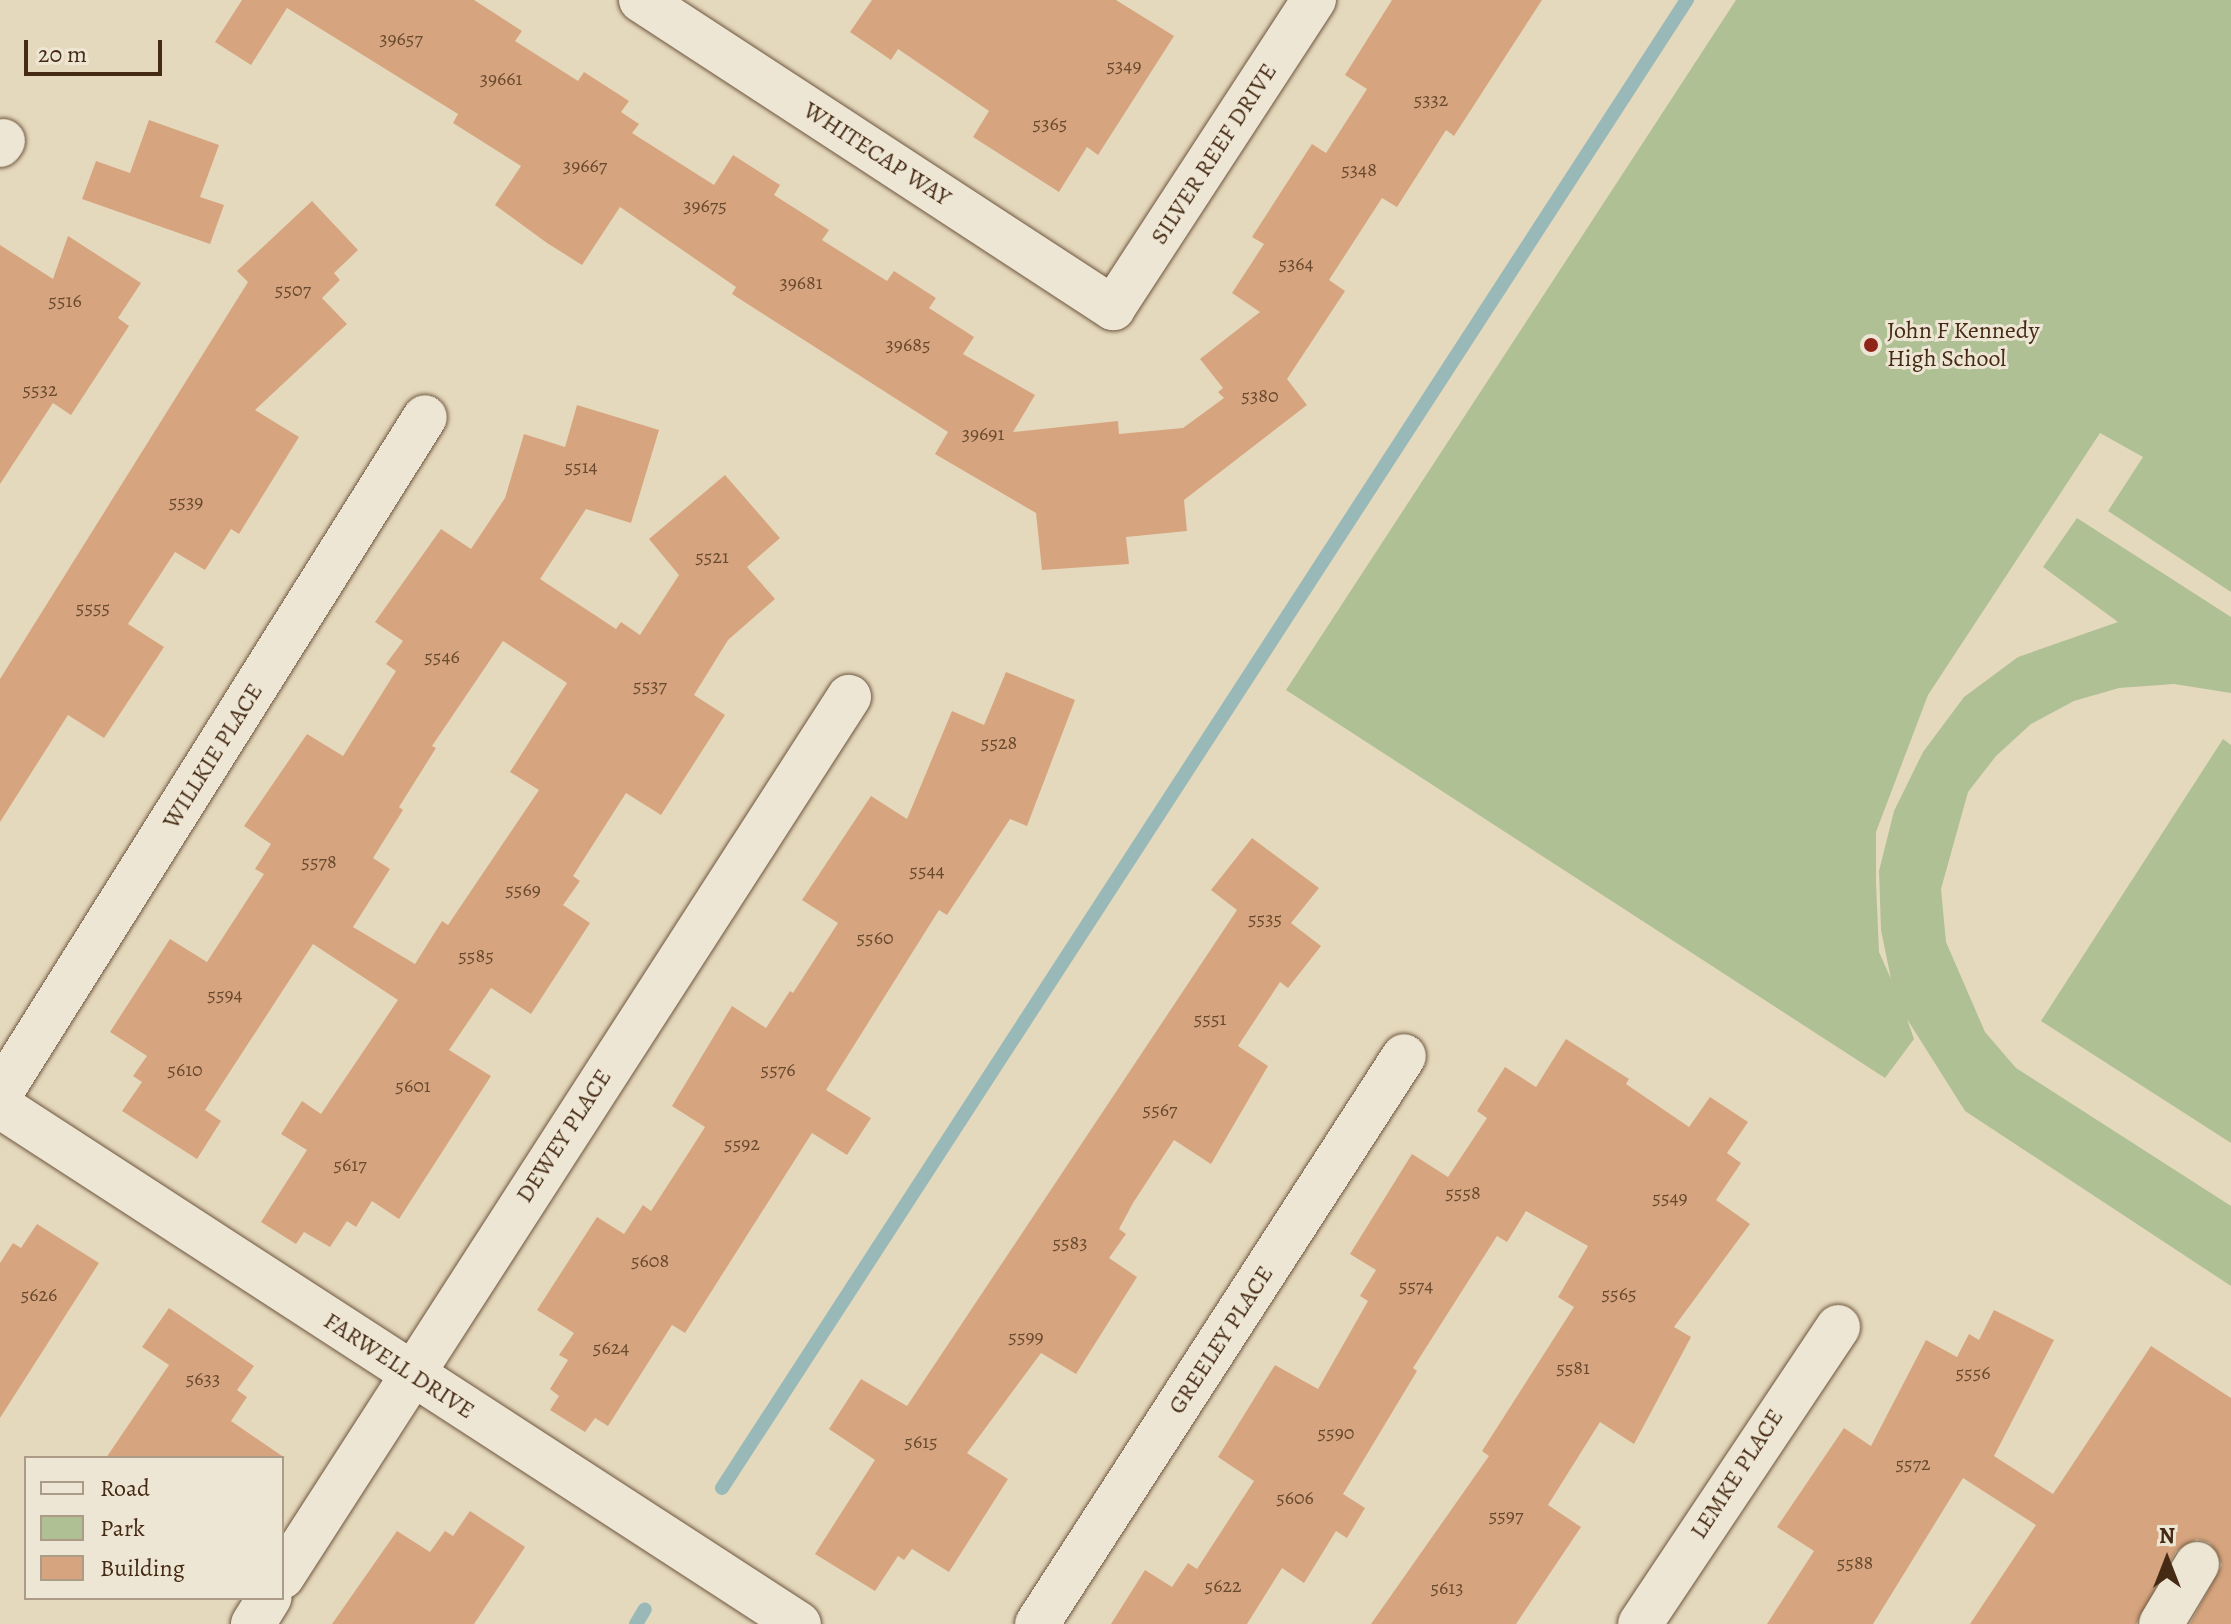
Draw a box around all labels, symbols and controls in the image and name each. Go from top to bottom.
scale bar [28,24,166,74]
house number: 39657 [379,26,423,50]
text: 20 m [38,38,87,70]
house number: 5349 [1106,53,1142,77]
street label: SILVER REEF DRIVE [1145,58,1283,250]
house number: 39661 [480,66,522,90]
house number: 5332 [1414,87,1448,111]
street label: WHITECAP WAY [798,96,956,212]
house number: 5365 [1033,111,1067,135]
house number: 39667 [563,153,607,177]
house number: 5348 [1341,157,1377,181]
house number: 39675 [683,193,727,217]
house number: 5364 [1278,251,1314,275]
house number: 39681 [779,270,823,294]
house number: 5507 [275,277,311,301]
house number: 5516 [48,288,82,312]
place label: John F Kennedy High School [1887,317,2039,373]
house number: 39685 [886,332,930,356]
marker: John F Kennedy High School [1862,336,1880,354]
house number: 5532 [22,377,58,401]
house number: 5380 [1241,383,1279,407]
house number: 39691 [962,421,1004,445]
house number: 5514 [564,454,598,478]
house number: 5539 [169,489,203,513]
house number: 5521 [695,544,729,568]
house number: 5555 [76,595,110,619]
house number: 5546 [424,644,460,668]
house number: 5537 [633,673,667,697]
street label: WILLKIE PLACE [157,678,269,834]
house number: 5528 [981,730,1017,754]
house number: 5578 [301,849,337,873]
house number: 5544 [909,858,945,882]
house number: 5569 [505,877,541,901]
house number: 5535 [1248,906,1282,930]
house number: 5560 [856,925,894,949]
house number: 5585 [458,943,494,967]
house number: 5594 [207,982,243,1006]
house number: 5551 [1194,1006,1226,1030]
house number: 5610 [167,1057,203,1081]
house number: 5576 [761,1057,795,1081]
street label: DEWEY PLACE [510,1064,618,1208]
house number: 5601 [395,1073,431,1097]
house number: 5567 [1143,1097,1177,1121]
house number: 5592 [724,1131,760,1155]
house number: 5617 [333,1152,367,1176]
house number: 5558 [1445,1180,1481,1204]
house number: 5549 [1652,1185,1688,1209]
house number: 5583 [1052,1230,1088,1254]
house number: 5608 [631,1248,669,1272]
street label: GREELEY PLACE [1162,1261,1280,1419]
house number: 5574 [1399,1273,1433,1297]
house number: 5565 [1601,1281,1637,1305]
house number: 5626 [21,1282,57,1306]
street label: FARWELL DRIVE [318,1307,480,1425]
house number: 5599 [1008,1324,1044,1348]
house number: 5624 [593,1335,629,1359]
house number: 5581 [1556,1355,1590,1379]
house number: 5556 [1955,1360,1991,1384]
house number: 5633 [186,1366,220,1390]
street label: LEMKE PLACE [1684,1404,1790,1544]
house number: 5590 [1318,1420,1354,1444]
house number: 5615 [904,1429,938,1453]
house number: 5572 [1895,1451,1931,1475]
legend [24,1456,284,1600]
text: Road [100,1472,150,1504]
house number: 5606 [1276,1485,1314,1509]
house number: 5597 [1489,1503,1523,1527]
text: Park [100,1512,145,1544]
north arrow [2127,1520,2207,1600]
text: N [2159,1521,2175,1551]
house number: 5588 [1837,1550,1873,1574]
text: Building [100,1552,185,1584]
house number: 5622 [1205,1573,1241,1597]
house number: 5613 [1431,1575,1463,1599]

